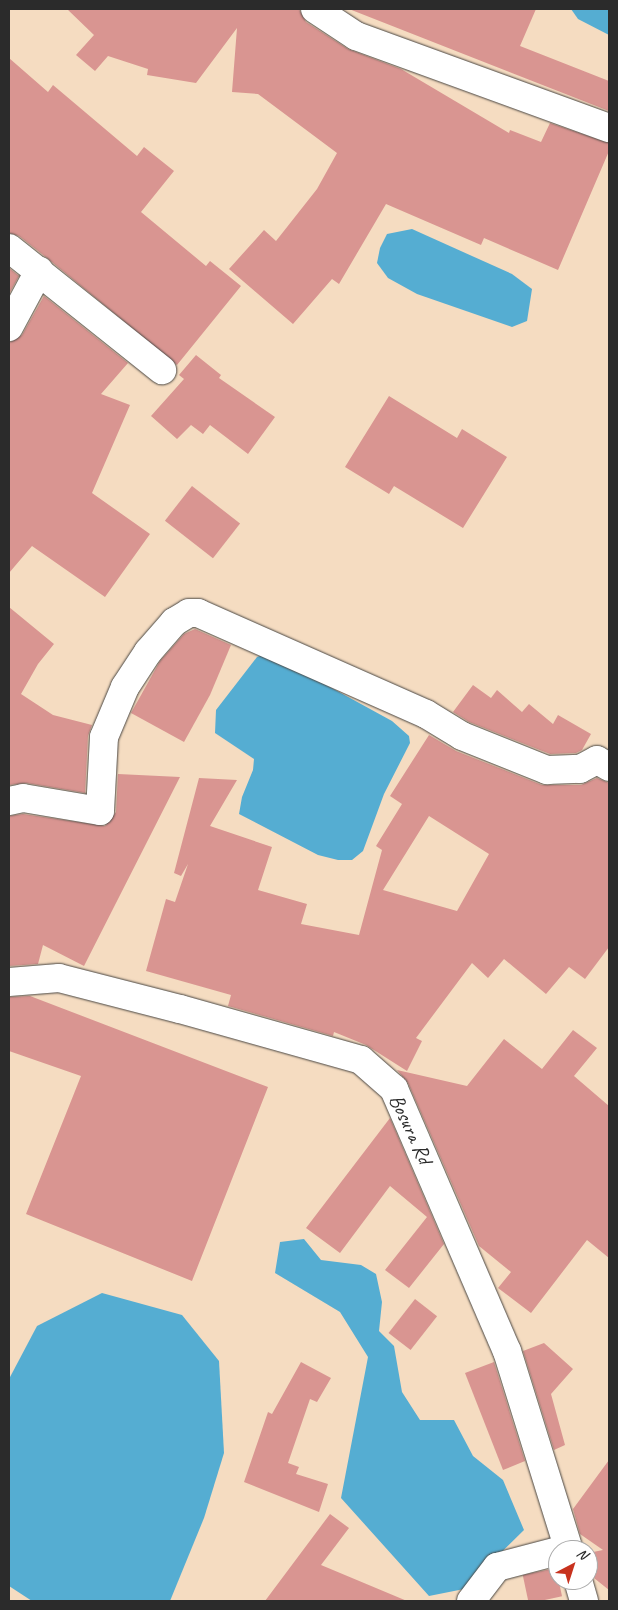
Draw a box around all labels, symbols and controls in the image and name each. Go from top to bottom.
street label: Bosura Rd [384,1090,438,1168]
north arrow [548,1540,598,1590]
text: N [574,1545,591,1563]

